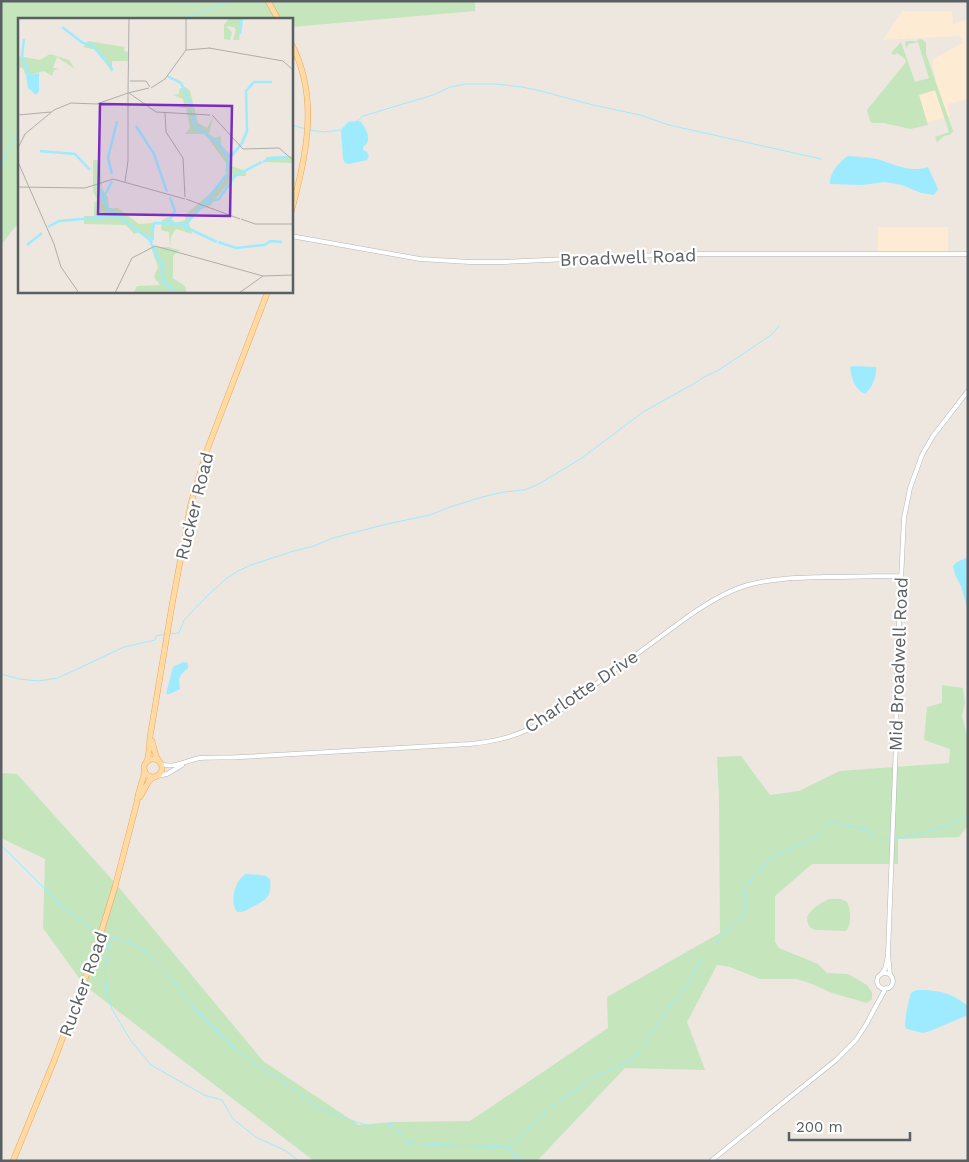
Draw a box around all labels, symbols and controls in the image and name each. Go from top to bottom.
inset map [18,18,292,292]
street label: Broadwell Road [559,244,697,270]
street label: Rucker Road [170,450,218,562]
street label: Mid Broadwell Road [884,577,912,751]
street label: Charlotte Drive [520,645,642,737]
street label: Rucker Road [54,929,112,1039]
scale bar [789,1110,910,1142]
text: 200 m [796,1118,843,1136]

